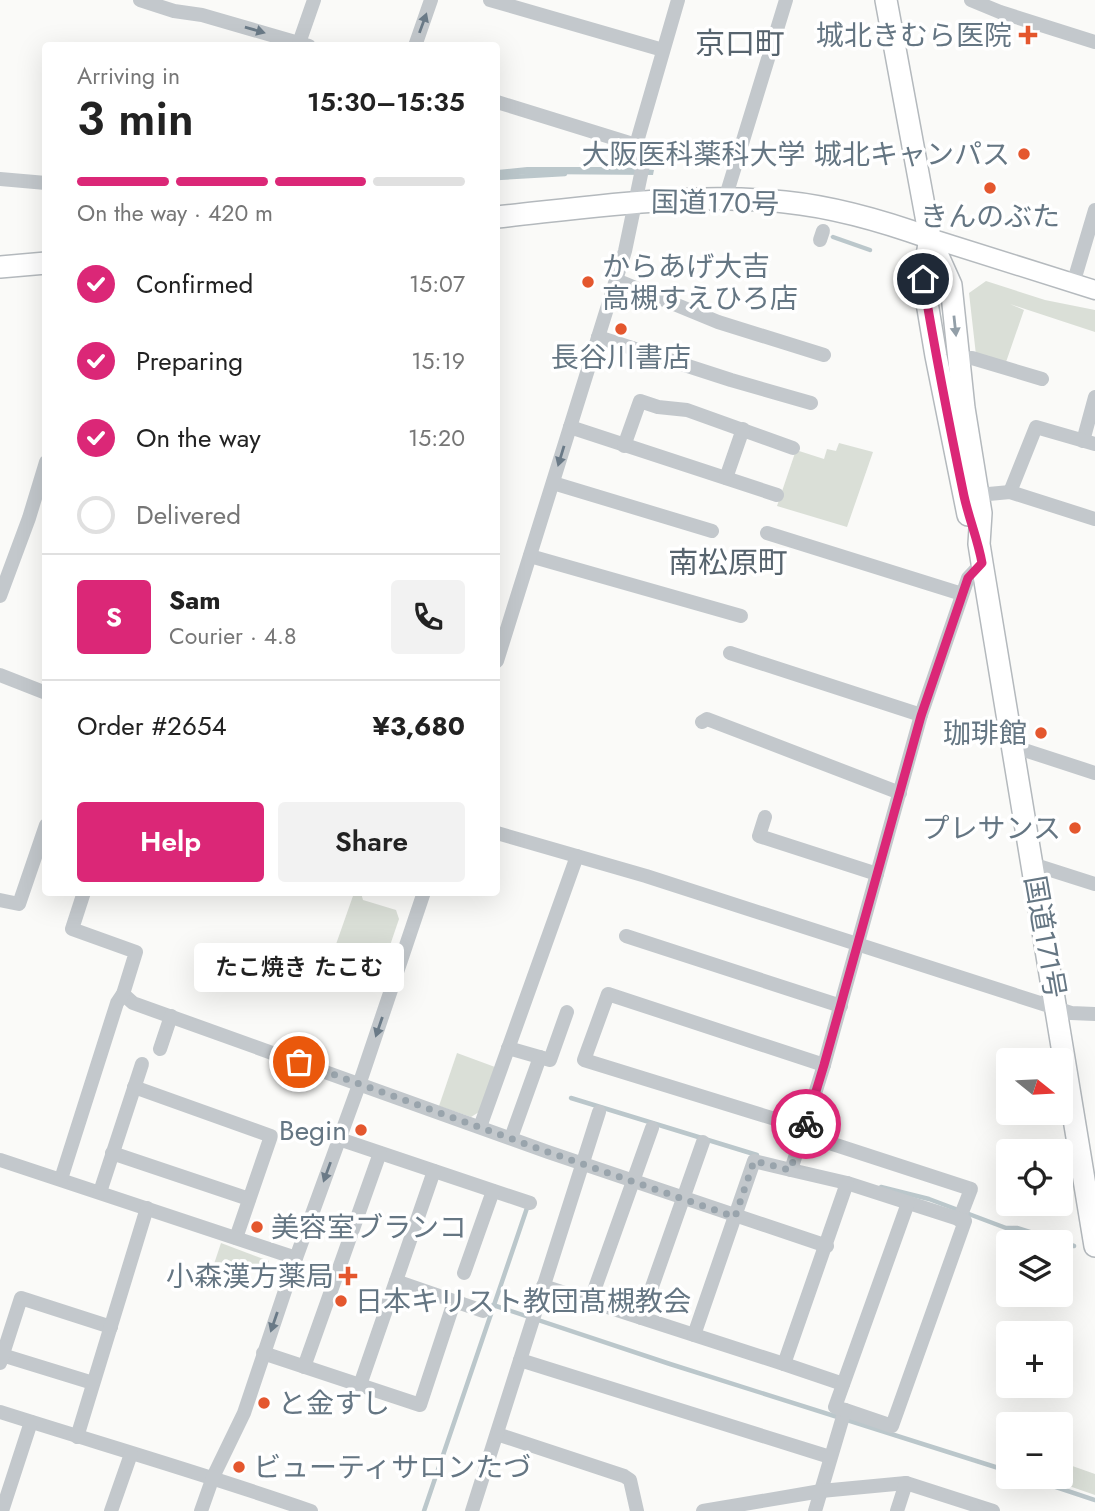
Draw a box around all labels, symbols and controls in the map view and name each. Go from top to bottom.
one-way arrow [418,12,429,33]
place label: 城北きむら医院 [816,15,1012,56]
district label: 京口町 [695,22,785,65]
one-way arrow [244,25,266,36]
marker: 城北きむら医院 [1018,25,1038,45]
text: Arriving in [77,59,180,93]
text: 15:30–15:35 [307,83,465,121]
text: 3 min [77,86,194,152]
place label: 大阪医科薬科大学 城北キャンパス [582,134,1010,175]
marker: 大阪医科薬科大学 城北キャンパス [1016,146,1032,162]
marker: きんのぶた [982,180,998,196]
street label: 国道170号 [651,181,779,225]
text: On the way · 420 m [77,196,273,230]
place label: きんのぶた [920,196,1060,237]
place label: からあげ大吉 高槻すえひろ店 [602,246,798,319]
pin [893,249,953,309]
icon: home [904,260,942,298]
icon: check [77,265,115,303]
text: Confirmed [136,265,253,303]
text: 15:07 [409,267,465,301]
marker: からあげ大吉 高槻すえひろ店 [580,274,596,290]
one-way arrow [950,316,961,338]
marker: 長谷川書店 [613,321,629,337]
place label: 長谷川書店 [551,337,691,378]
icon: check [77,342,115,380]
text: Preparing [136,342,243,380]
text: 15:19 [411,344,465,378]
icon: check [77,419,115,457]
text: On the way [136,419,261,457]
text: 15:20 [408,421,465,455]
one-way arrow [555,445,566,466]
text: Delivered [136,496,241,534]
district label: 南松原町 [668,541,788,584]
button: phone [391,580,465,654]
text: Sam [169,581,221,619]
text: S [106,598,122,636]
text: Courier · 4.8 [169,619,297,653]
text: Order #2654 [77,707,227,745]
text: ¥3,680 [373,707,465,745]
place label: 珈琲館 [943,713,1027,754]
marker: 珈琲館 [1033,725,1049,741]
button: Help [77,802,264,882]
button: Share [278,802,465,882]
place label: プレサンス [922,808,1061,849]
marker: プレサンス [1067,820,1083,836]
street label: 国道171号 [1014,872,1076,1002]
callout: たこ焼き たこむ [194,943,404,992]
text: たこ焼き たこむ [215,950,383,984]
one-way arrow [373,1017,384,1038]
pin [269,1032,329,1092]
icon: bag [280,1043,318,1081]
north arrow [996,1048,1073,1125]
map controls [996,1048,1073,1489]
courier [771,1089,841,1159]
icon: bike [787,1105,825,1143]
place label: Begin [279,1110,347,1151]
marker: Begin [353,1122,369,1138]
button: locate [996,1139,1073,1216]
one-way arrow [321,1161,332,1182]
place label: 美容室ブランコ [271,1207,467,1248]
marker: 美容室ブランコ [249,1219,265,1235]
button: layers [996,1230,1073,1307]
place label: 小森漢方薬局 [166,1256,334,1297]
marker: 小森漢方薬局 [340,1268,356,1284]
place label: 日本キリスト教団髙槻教会 [355,1281,691,1322]
marker: 日本キリスト教団髙槻教会 [333,1293,349,1309]
one-way arrow [268,1312,279,1333]
button: + [996,1321,1073,1398]
place label: と金すし [278,1383,390,1424]
marker: と金すし [256,1395,272,1411]
button: − [996,1412,1073,1489]
place label: ビューティサロンたづ [253,1447,531,1488]
marker: ビューティサロンたづ [231,1459,247,1475]

